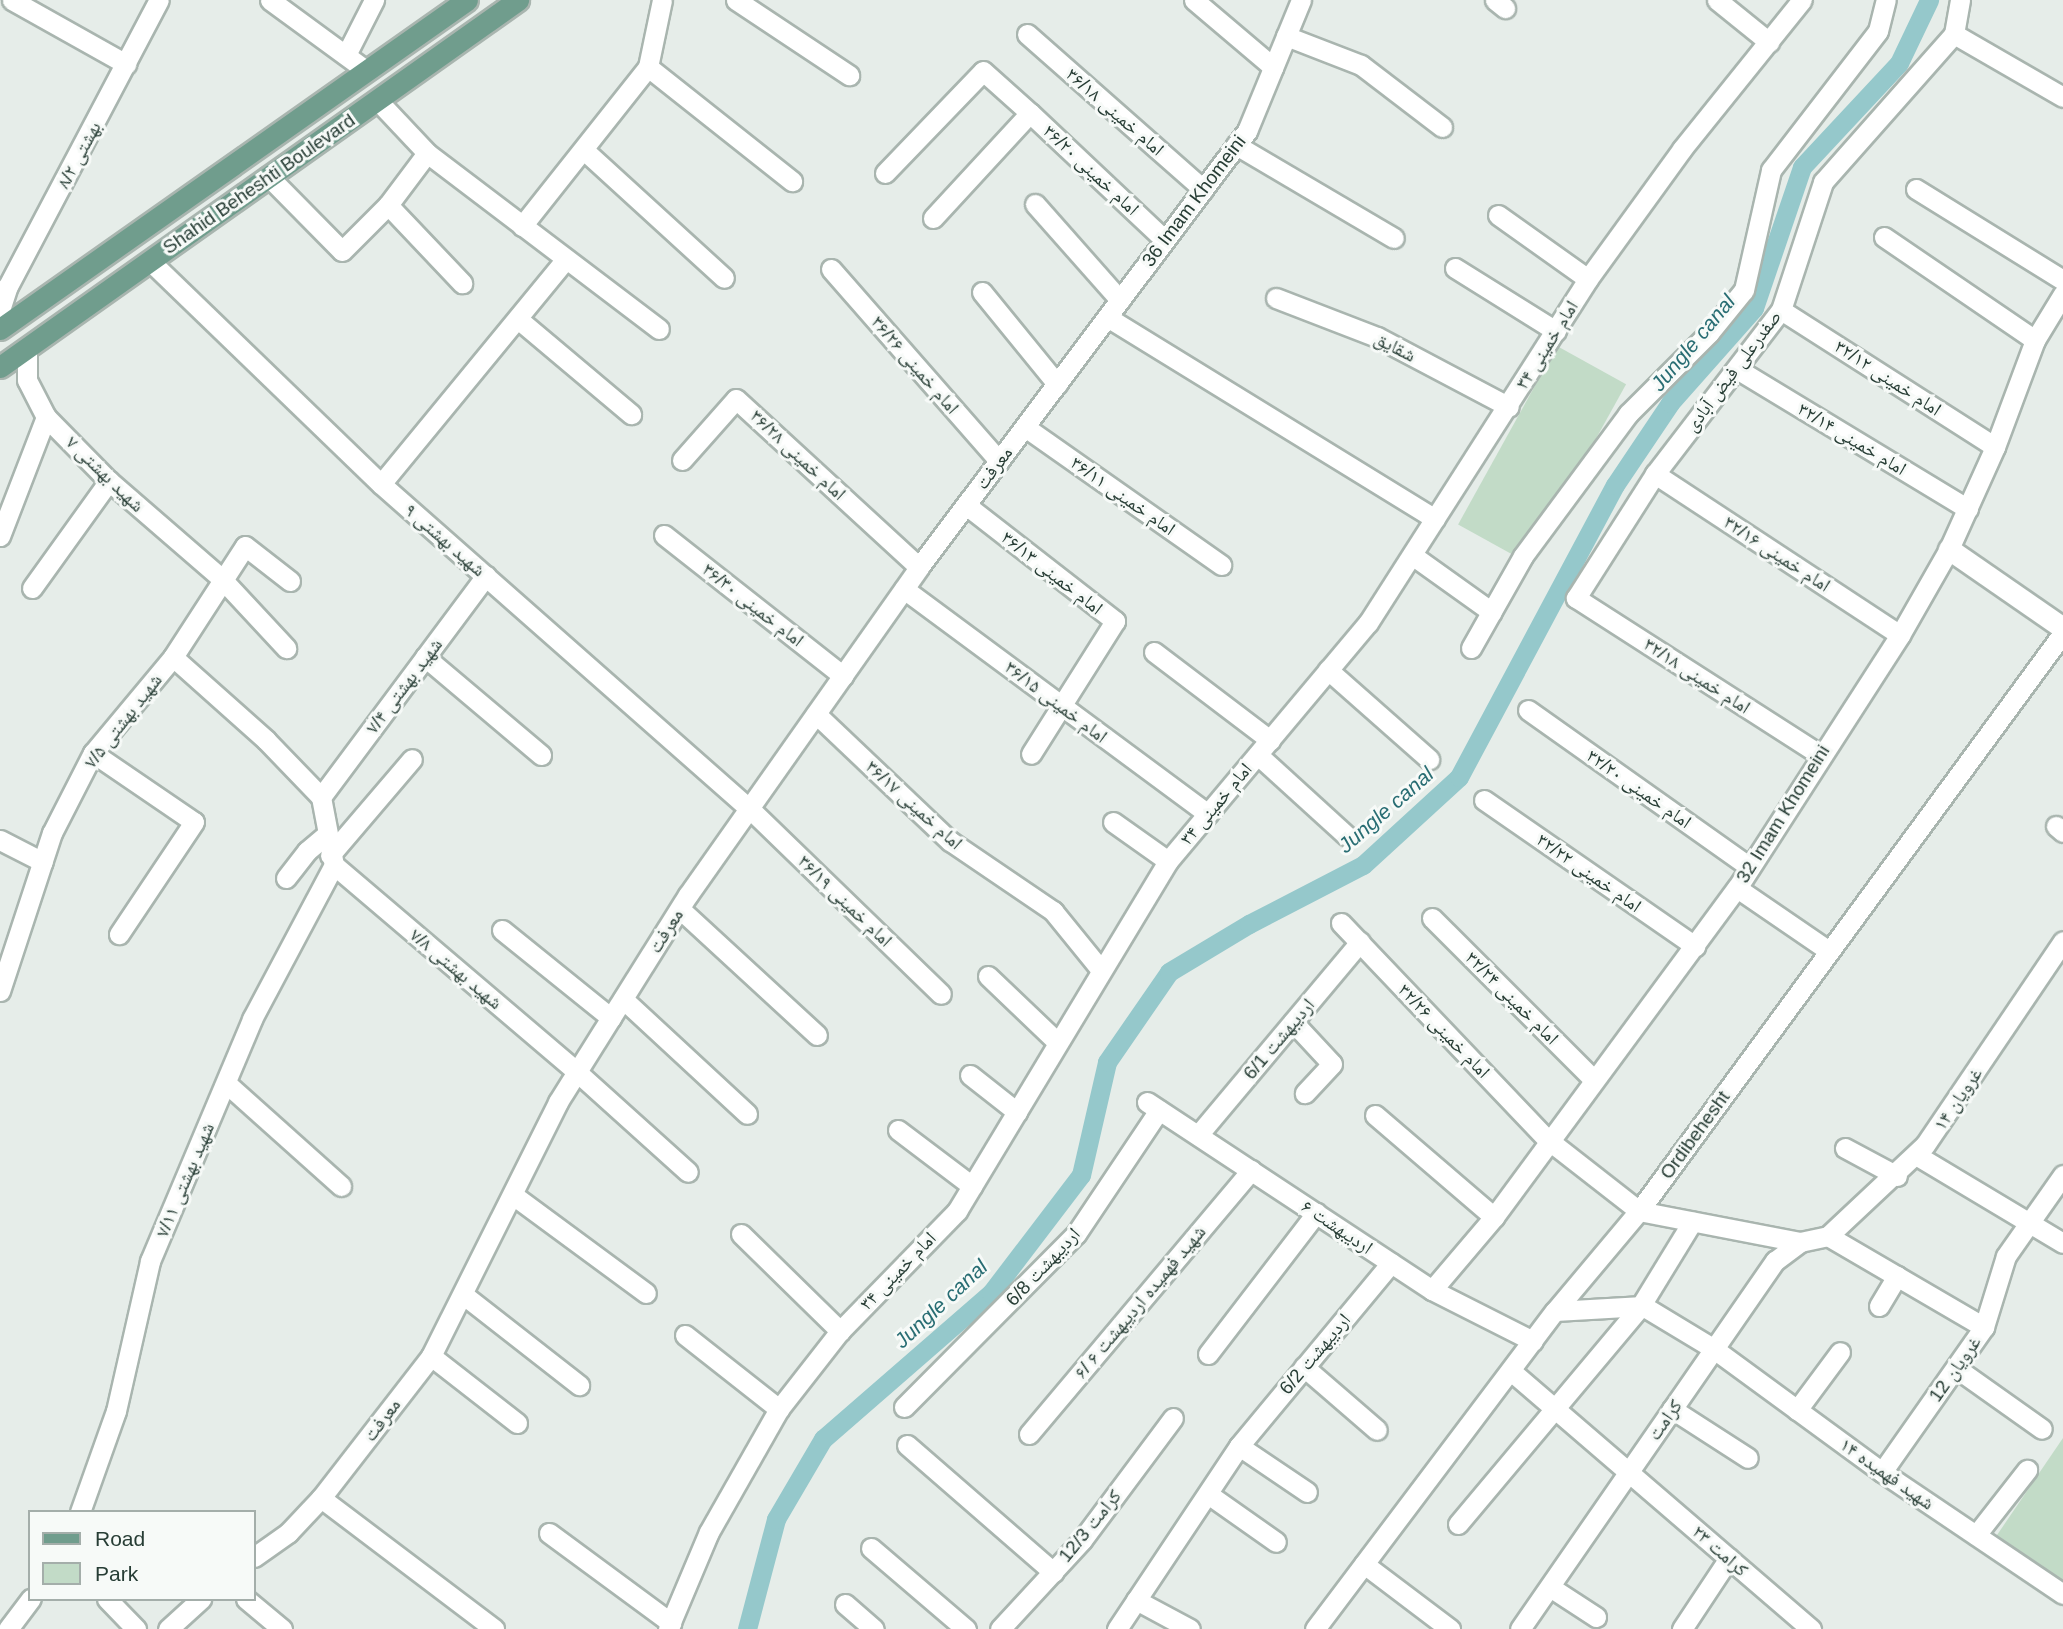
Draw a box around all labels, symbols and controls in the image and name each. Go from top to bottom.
street label: امام خمینی ۳۶/۱۸ [1061,63,1169,161]
street label: Shahid Beheshti Boulevard [159,109,359,259]
street label: بهشتی ۸/۲ [52,118,106,192]
street label: امام خمینی ۳۶/۲۰ [1038,120,1144,220]
street label: 36 Imam Khomeini [1137,131,1251,271]
water label: Jungle canal [1645,290,1741,396]
street label: امام خمینی ۳۴ [1511,296,1583,394]
street label: صفدرعلی فیض آبادی [1680,306,1786,436]
street label: امام خمینی ۳۶/۲۶ [866,311,964,419]
street label: شقایق [1370,327,1420,367]
street label: امام خمینی ۳۲/۱۲ [1830,335,1946,421]
street label: امام خمینی ۳۲/۱۴ [1794,398,1910,480]
street label: امام خمینی ۳۶/۲۸ [745,405,851,505]
street label: شهید بهشتی ۷ [61,431,149,517]
street label: معرفت [971,442,1017,494]
street label: امام خمینی ۳۶/۱۱ [1066,451,1180,541]
street label: شهید بهشتی ۹ [400,499,490,581]
street label: امام خمینی ۳۲/۱۶ [1719,511,1835,597]
street label: امام خمینی ۳۶/۱۳ [997,526,1107,620]
street label: امام خمینی ۳۶/۳۰ [698,558,808,652]
street label: امام خمینی ۳۲/۱۸ [1639,633,1755,719]
street label: شهید بهشتی ۷/۴ [361,634,447,738]
street label: امام خمینی ۳۶/۱۵ [1000,656,1112,748]
street label: شهید بهشتی ۷/۵ [79,669,167,773]
street label: 32 Imam Khomeini [1731,741,1835,887]
street label: امام خمینی ۳۲/۲۰ [1582,744,1696,834]
street label: امام خمینی ۳۶/۱۷ [861,756,967,854]
street label: امام خمینی ۳۴ [1175,758,1257,850]
water label: Jungle canal [1333,762,1439,858]
street label: امام خمینی ۳۲/۲۲ [1532,828,1646,918]
street label: امام خمینی ۳۶/۱۹ [793,850,897,952]
street label: معرفت [644,905,688,957]
street label: شهید بهشتی ۷/۸ [405,924,507,1014]
street label: امام خمینی ۳۲/۲۴ [1461,947,1563,1049]
street label: امام خمینی ۳۲/۲۶ [1393,979,1495,1083]
street label: اردیبهشت 6/1 [1239,994,1319,1084]
street label: غرویان ۱۴ [1929,1063,1987,1135]
street label: Ordibehesht [1655,1086,1735,1184]
street label: شهید بهشتی ۷/۱۱ [151,1119,219,1241]
street label: اردیبهشت ۶ [1297,1195,1377,1259]
street label: شهید فهمیده اردیبهشت ۶ /۶ [1069,1221,1211,1383]
street label: اردیبهشت 6/8 [1001,1223,1085,1311]
street label: امام خمینی ۳۴ [855,1227,941,1315]
water label: Jungle canal [889,1255,993,1353]
street label: اردیبهشت 6/2 [1275,1309,1355,1399]
street label: غرویان 12 [1924,1332,1986,1406]
street label: معرفت [359,1394,405,1446]
street label: کرامت [1643,1395,1687,1445]
street label: شهید فهمیده ۱۴ [1835,1433,1939,1515]
street label: کرامت 12/3 [1054,1485,1126,1567]
legend [28,1510,256,1601]
street label: کرامت ۲۳ [1687,1521,1753,1581]
text: Road [95,1527,145,1550]
text: Park [95,1562,138,1585]

